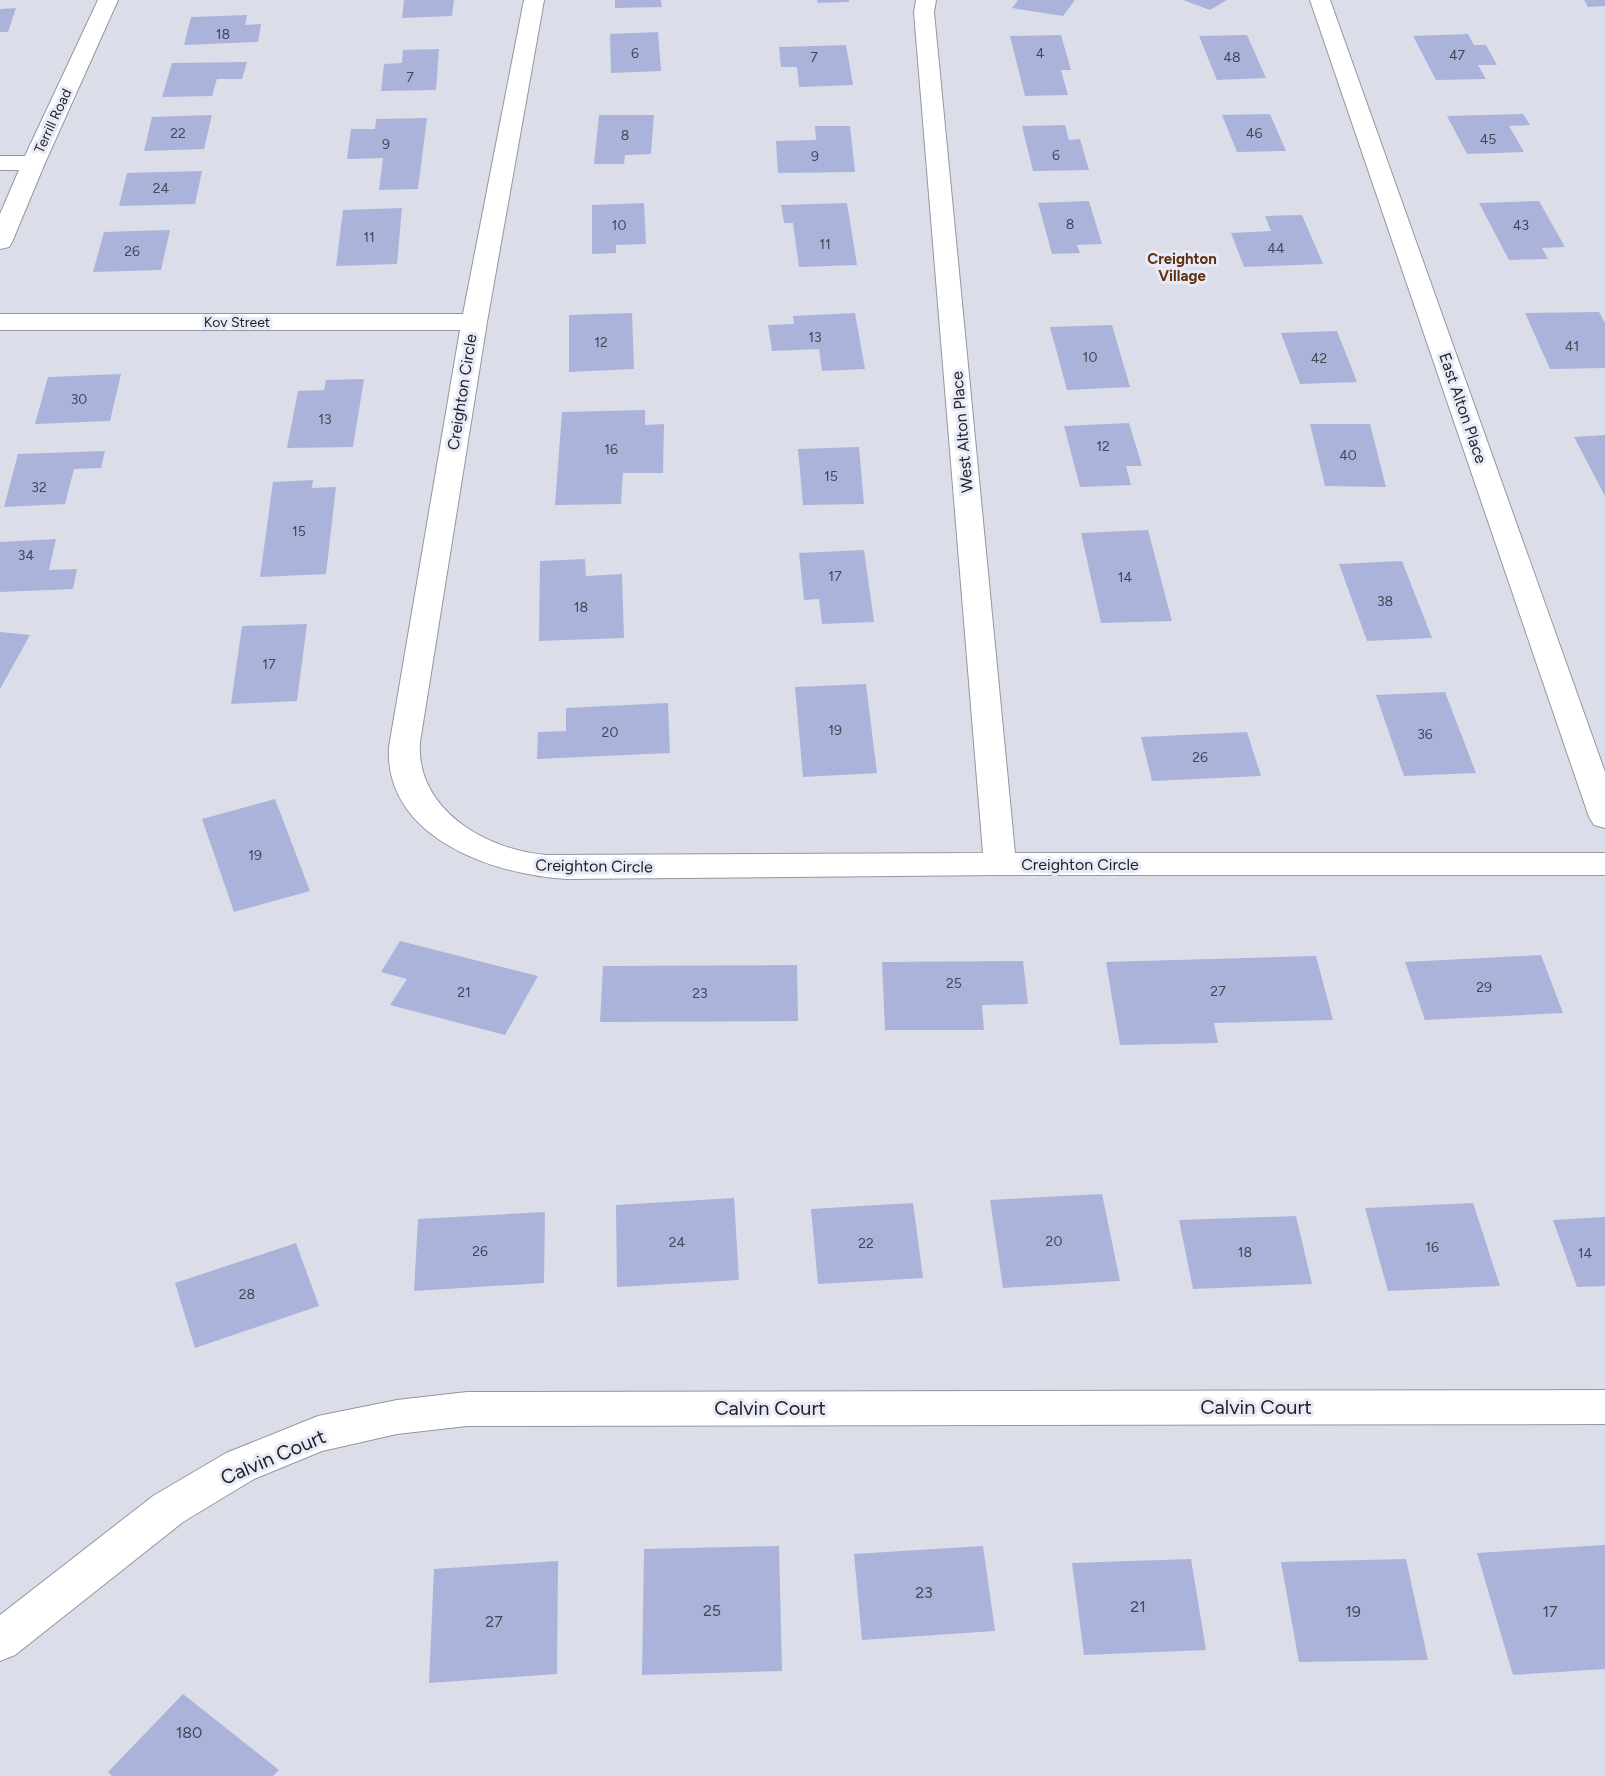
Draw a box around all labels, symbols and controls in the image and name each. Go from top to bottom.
house number: 18 [216,26,230,43]
house number: 6 [631,45,639,62]
house number: 4 [1036,45,1045,62]
house number: 47 [1449,47,1466,64]
house number: 7 [810,49,818,66]
house number: 48 [1223,49,1241,66]
house number: 7 [406,69,414,86]
street label: Terrill Road [31,86,75,156]
house number: 22 [170,125,186,142]
house number: 46 [1246,125,1262,142]
house number: 8 [621,127,629,144]
house number: 45 [1480,131,1496,148]
house number: 9 [382,136,390,153]
house number: 6 [1052,147,1060,164]
house number: 9 [811,148,819,165]
house number: 24 [153,180,170,197]
house number: 8 [1066,216,1074,233]
house number: 10 [612,217,626,234]
house number: 43 [1513,217,1529,234]
house number: 11 [363,229,375,246]
house number: 11 [819,236,831,253]
house number: 44 [1267,240,1285,257]
house number: 26 [124,243,140,260]
district label: Creighton Village [1147,250,1217,285]
street label: Kov Street [204,314,270,331]
house number: 13 [808,329,822,346]
street label: Creighton Circle [443,332,481,451]
house number: 12 [594,334,608,351]
house number: 41 [1565,338,1579,355]
house number: 10 [1083,349,1097,366]
house number: 42 [1311,350,1327,367]
street label: East Alton Place [1435,350,1491,466]
street label: West Alton Place [947,370,977,493]
house number: 30 [71,391,87,408]
house number: 13 [318,411,332,428]
house number: 12 [1096,438,1110,455]
house number: 16 [604,441,618,458]
house number: 40 [1339,447,1357,464]
house number: 15 [824,468,838,485]
house number: 32 [31,479,47,496]
house number: 15 [292,523,306,540]
house number: 34 [18,547,34,564]
house number: 17 [828,568,842,585]
house number: 14 [1118,569,1133,586]
house number: 38 [1377,593,1393,610]
house number: 18 [574,599,588,616]
house number: 17 [262,656,276,673]
house number: 19 [828,722,842,739]
house number: 20 [602,724,618,741]
house number: 36 [1417,726,1433,743]
house number: 26 [1192,749,1208,766]
house number: 19 [248,847,262,864]
street label: Creighton Circle [535,855,653,877]
street label: Creighton Circle [1021,855,1139,874]
house number: 25 [946,975,962,992]
house number: 29 [1476,979,1492,996]
house number: 27 [1210,983,1226,1000]
house number: 21 [457,984,471,1001]
house number: 23 [692,985,708,1002]
house number: 20 [1046,1233,1062,1250]
house number: 24 [669,1234,686,1251]
house number: 22 [858,1235,874,1252]
house number: 16 [1425,1239,1439,1256]
house number: 26 [472,1243,488,1260]
house number: 18 [1238,1244,1252,1261]
house number: 14 [1578,1245,1593,1262]
house number: 28 [239,1286,255,1303]
street label: Calvin Court [1200,1395,1312,1419]
street label: Calvin Court [714,1396,826,1420]
street label: Calvin Court [217,1424,329,1490]
house number: 23 [915,1583,933,1602]
house number: 21 [1130,1597,1146,1616]
house number: 25 [703,1601,721,1620]
house number: 19 [1345,1602,1361,1621]
house number: 17 [1542,1602,1558,1621]
house number: 27 [485,1612,503,1631]
house number: 180 [176,1723,202,1742]

